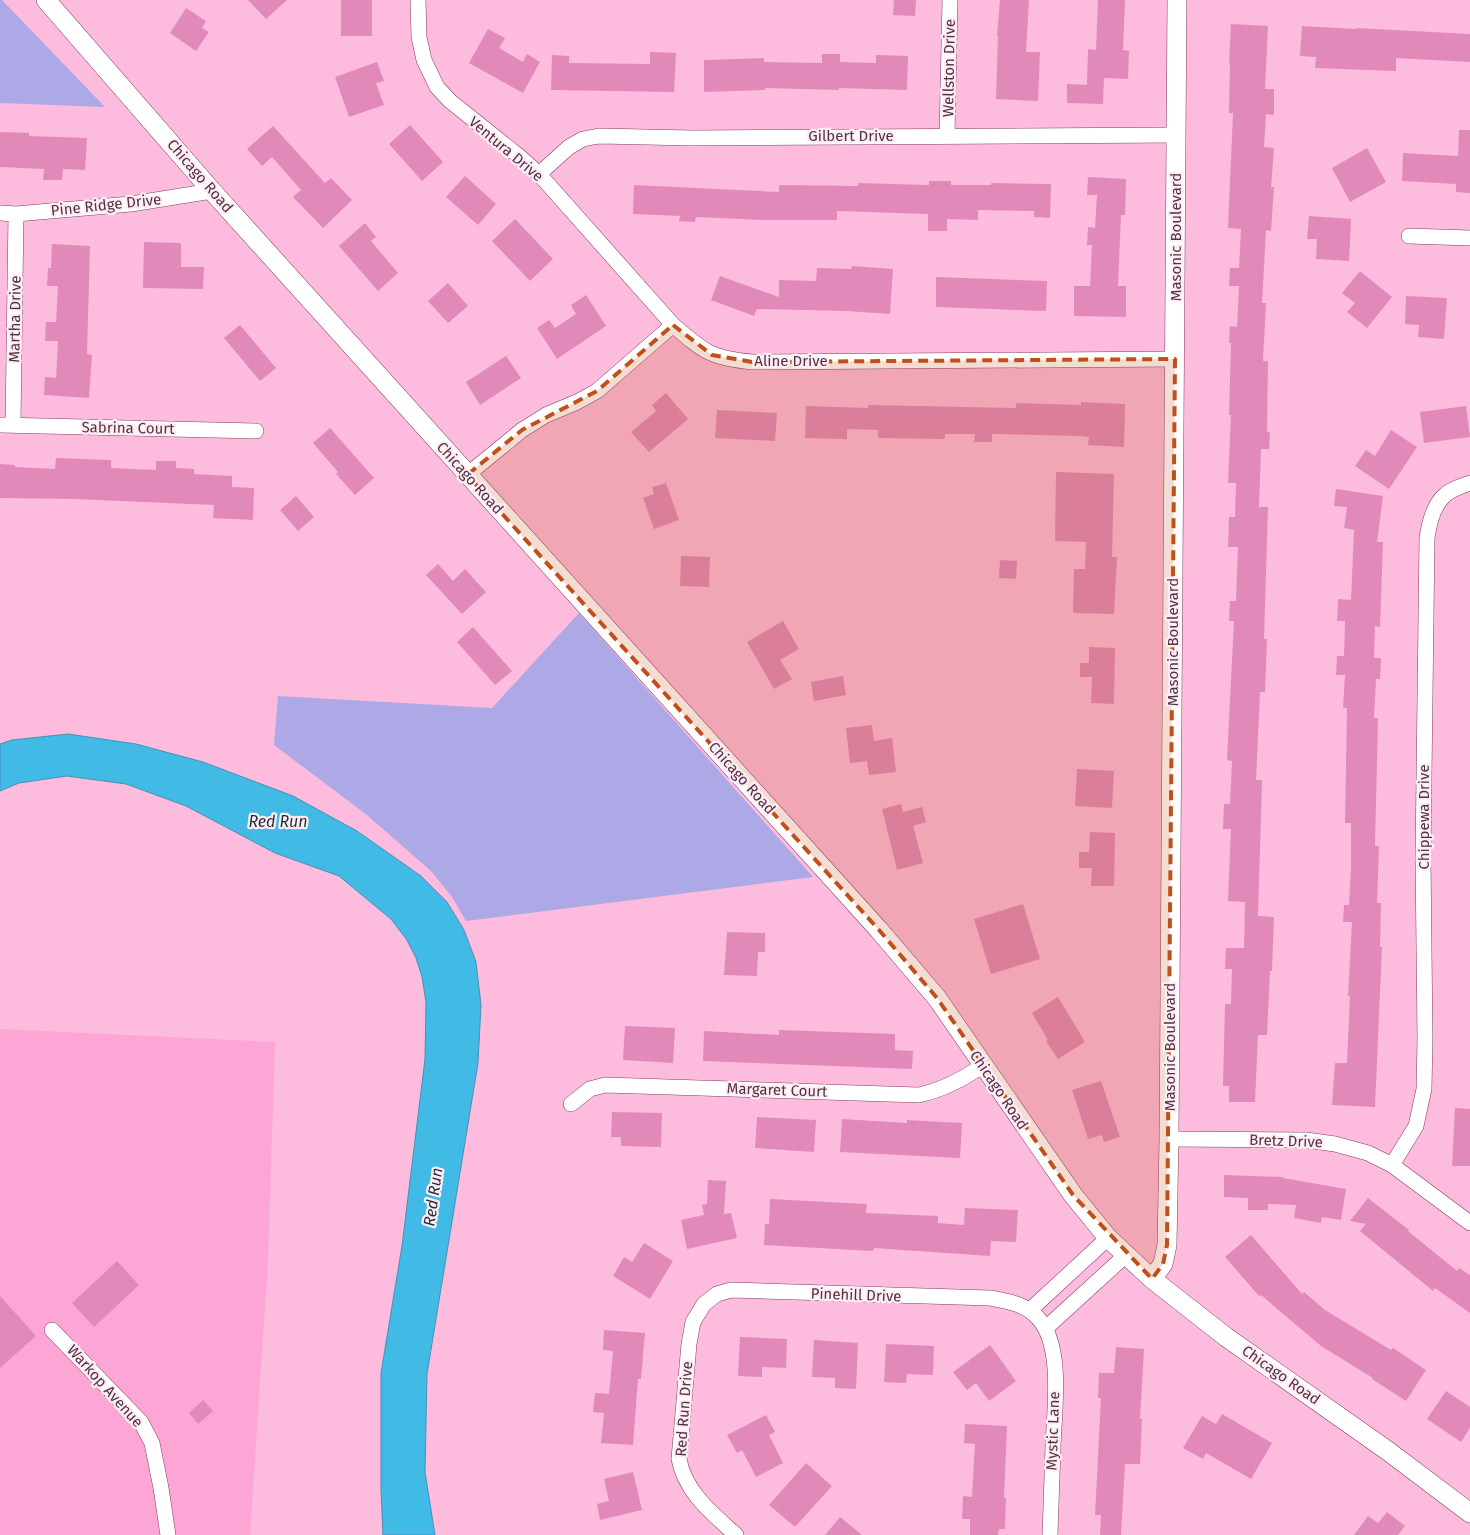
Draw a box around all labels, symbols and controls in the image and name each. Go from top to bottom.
street label: Wellston Drive [939,19,959,117]
street label: Ventura Drive [465,113,547,185]
street label: Gilbert Drive [808,127,894,145]
street label: Chicago Road [163,136,237,216]
street label: Masonic Boulevard [1167,173,1185,301]
street label: Pine Ridge Drive [50,190,162,220]
street label: Martha Drive [5,275,25,363]
street label: Aline Drive [754,352,828,370]
street label: Sabrina Court [81,418,175,438]
street label: Chicago Road [433,438,507,518]
street label: Masonic Boulevard [1164,578,1182,706]
street label: Chicago Road [705,738,779,818]
street label: Chippewa Drive [1415,764,1433,870]
water label: Red Run [248,812,308,831]
street label: Masonic Boulevard [1161,983,1179,1111]
street label: Chicago Road [966,1047,1032,1133]
street label: Margaret Court [726,1079,828,1101]
street label: Bretz Drive [1249,1131,1323,1151]
water label: Red Run [419,1166,447,1228]
street label: Pinehill Drive [810,1284,902,1306]
street label: Warkop Avenue [63,1341,147,1431]
street label: Chicago Road [1238,1341,1324,1409]
street label: Red Run Drive [672,1361,696,1457]
street label: Mystic Lane [1043,1391,1063,1471]

